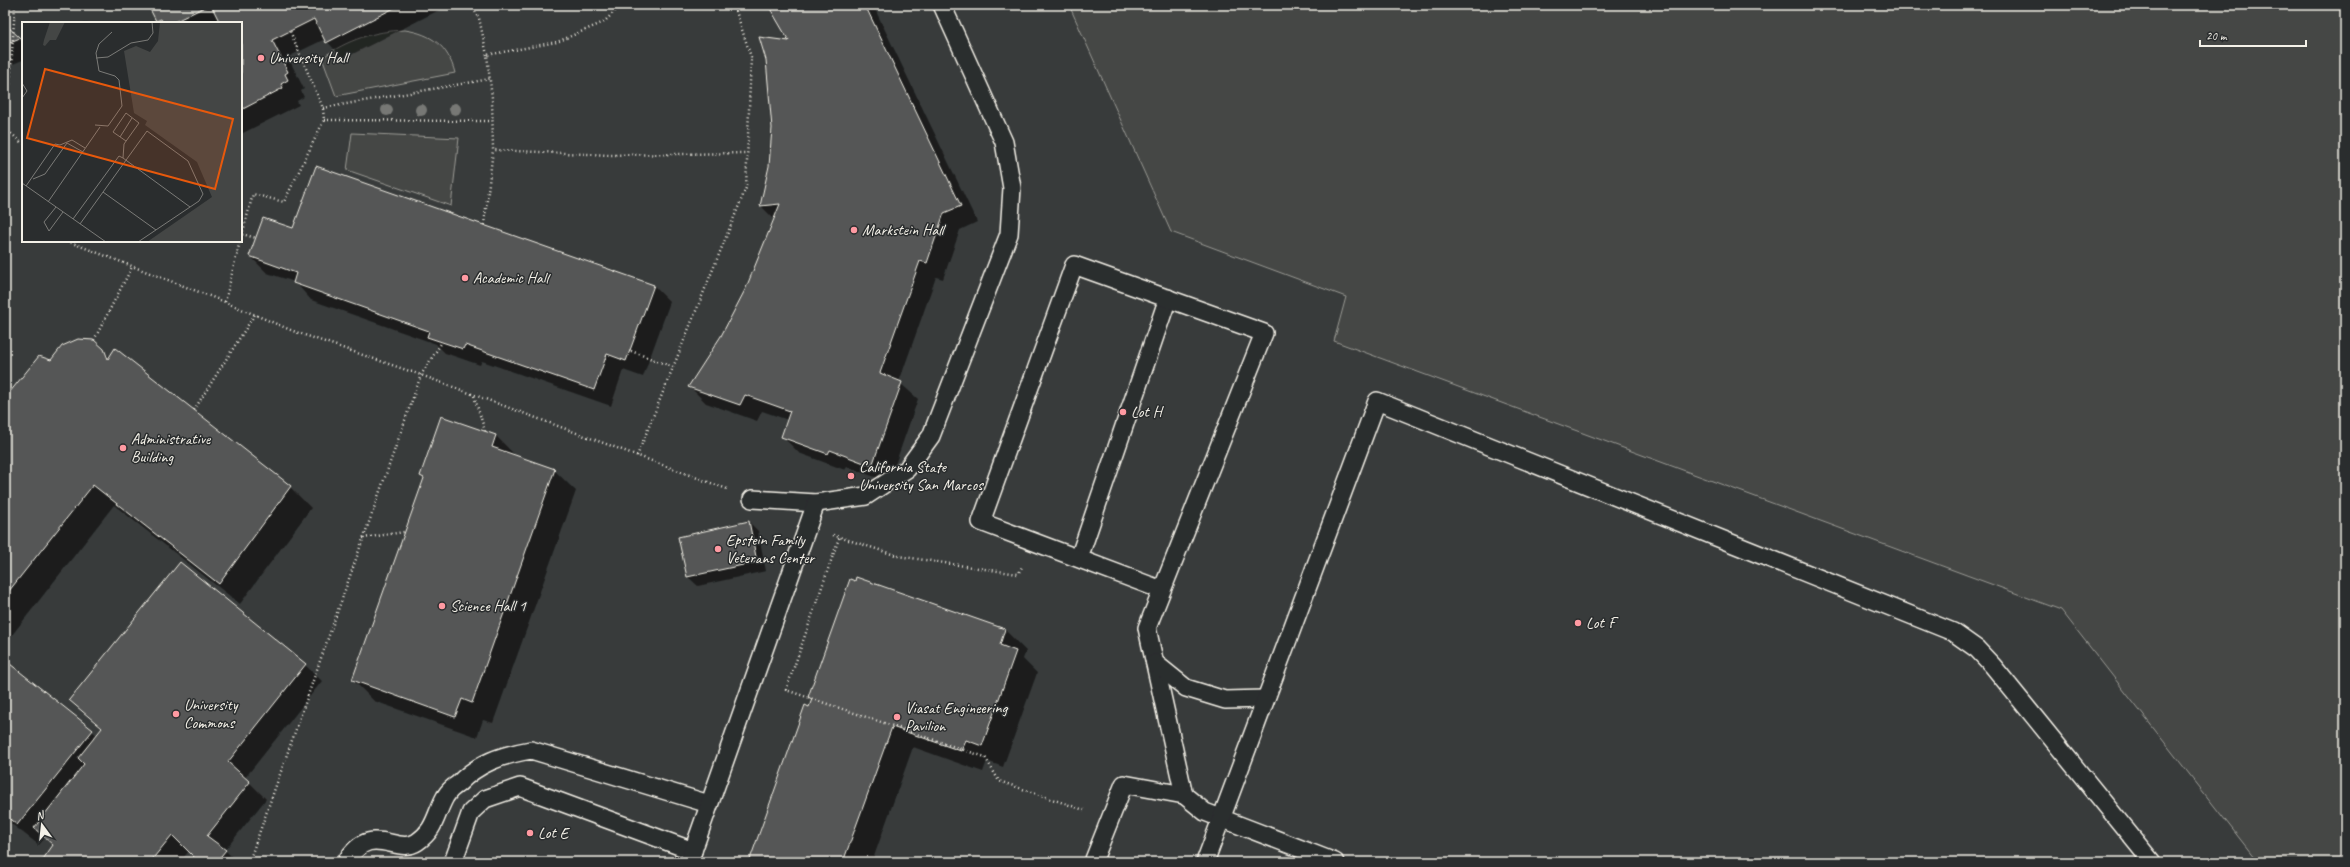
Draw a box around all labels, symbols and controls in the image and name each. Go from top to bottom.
inset map [22,22,242,242]
scale bar [2200,22,2306,48]
text: 20 m [2206,28,2228,44]
place label: University Hall [269,48,351,68]
marker: University Hall [256,53,266,63]
place label: Markstein Hall [862,220,947,240]
marker: Markstein Hall [849,225,859,235]
place label: Academic Hall [473,268,551,288]
marker: Academic Hall [460,273,470,283]
place label: Lot H [1131,402,1165,422]
marker: Lot H [1118,407,1128,417]
place label: Administrative Building [131,429,212,467]
marker: Administrative Building [118,443,128,453]
place label: California State University San Marcos [859,457,984,495]
marker: California State University San Marcos [846,471,856,481]
place label: Epstein Family Veterans Center [726,530,816,568]
marker: Epstein Family Veterans Center [713,544,723,554]
place label: Science Hall 1 [450,596,527,616]
marker: Science Hall 1 [437,601,447,611]
place label: Lot F [1586,613,1619,633]
marker: Lot F [1573,618,1583,628]
place label: University Commons [184,695,239,733]
place label: Viasat Engineering Pavilion [905,698,1008,736]
marker: University Commons [171,709,181,719]
marker: Viasat Engineering Pavilion [892,712,902,722]
north arrow [22,805,62,845]
text: N [34,807,47,823]
place label: Lot E [538,823,571,843]
marker: Lot E [525,828,535,838]

